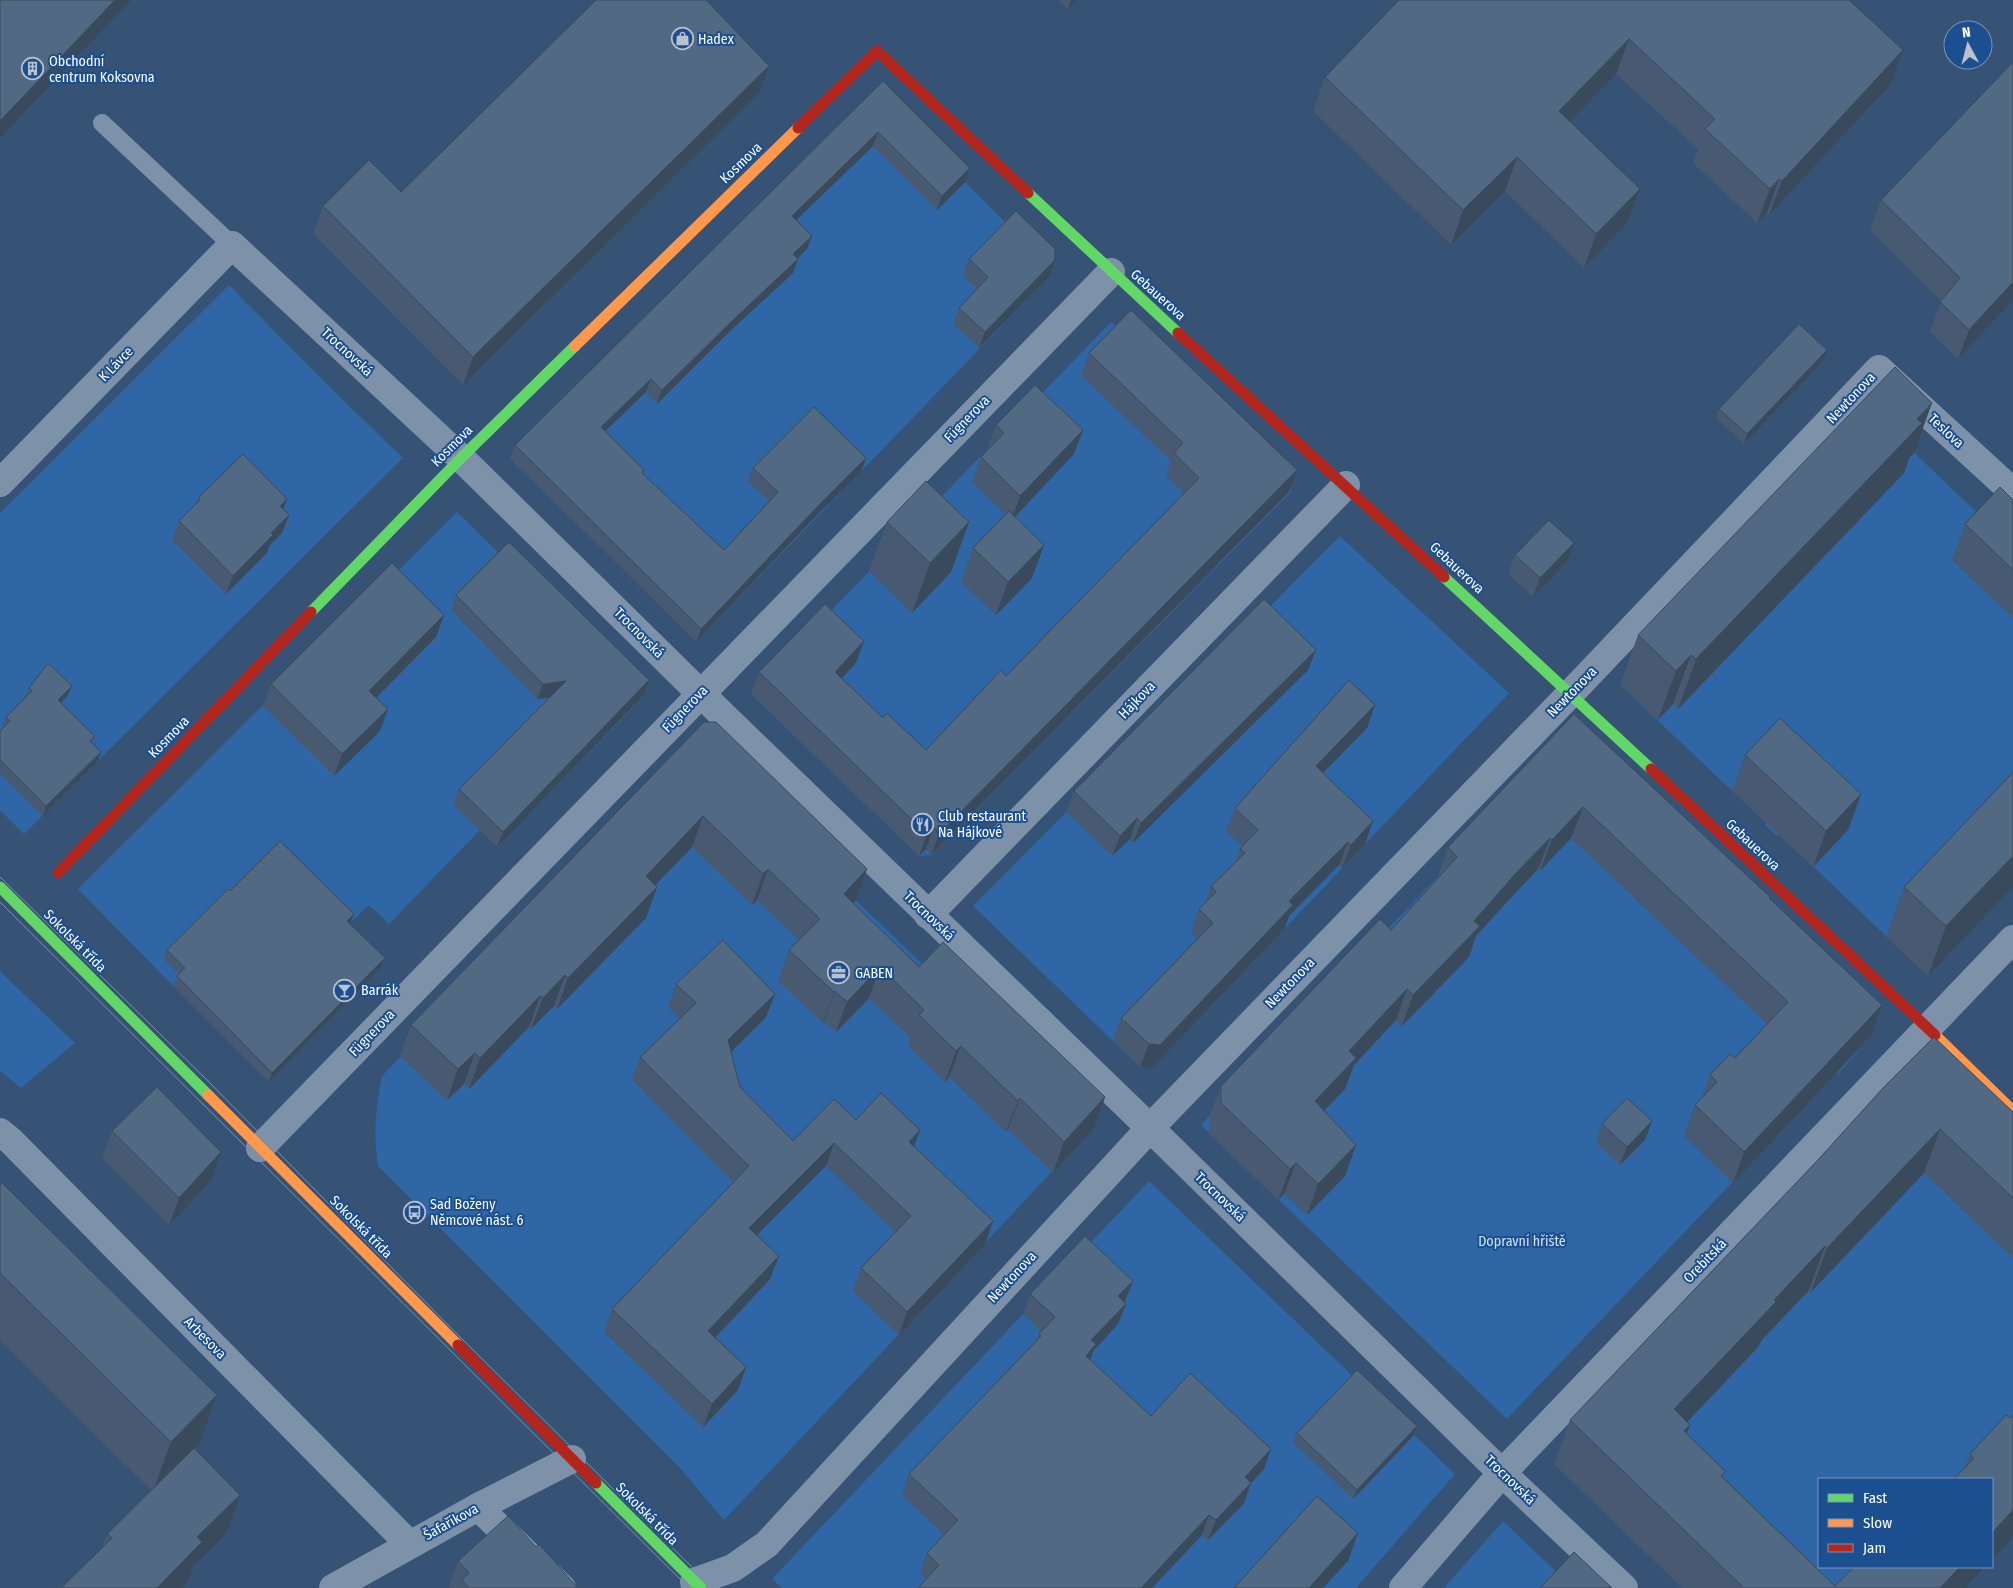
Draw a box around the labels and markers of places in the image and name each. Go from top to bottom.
shop icon: Hadex [670,27,694,51]
place label: Hadex [698,31,735,48]
place label: Obchodní centrum Koksovna [49,53,155,86]
building icon: Obchodní centrum Koksovna [21,57,45,81]
place label: Club restaurant Na Hájkové [938,808,1026,841]
restaurant icon: Club restaurant Na Hájkové [910,812,934,836]
office icon: GABEN [827,961,851,985]
place label: GABEN [855,965,893,982]
bar icon: Barrák [333,978,357,1002]
place label: Barrák [361,982,399,999]
place label: Sad Boženy Němcové nást. 6 [430,1196,524,1229]
bus stop icon: Sad Boženy Němcové nást. 6 [402,1200,426,1224]

